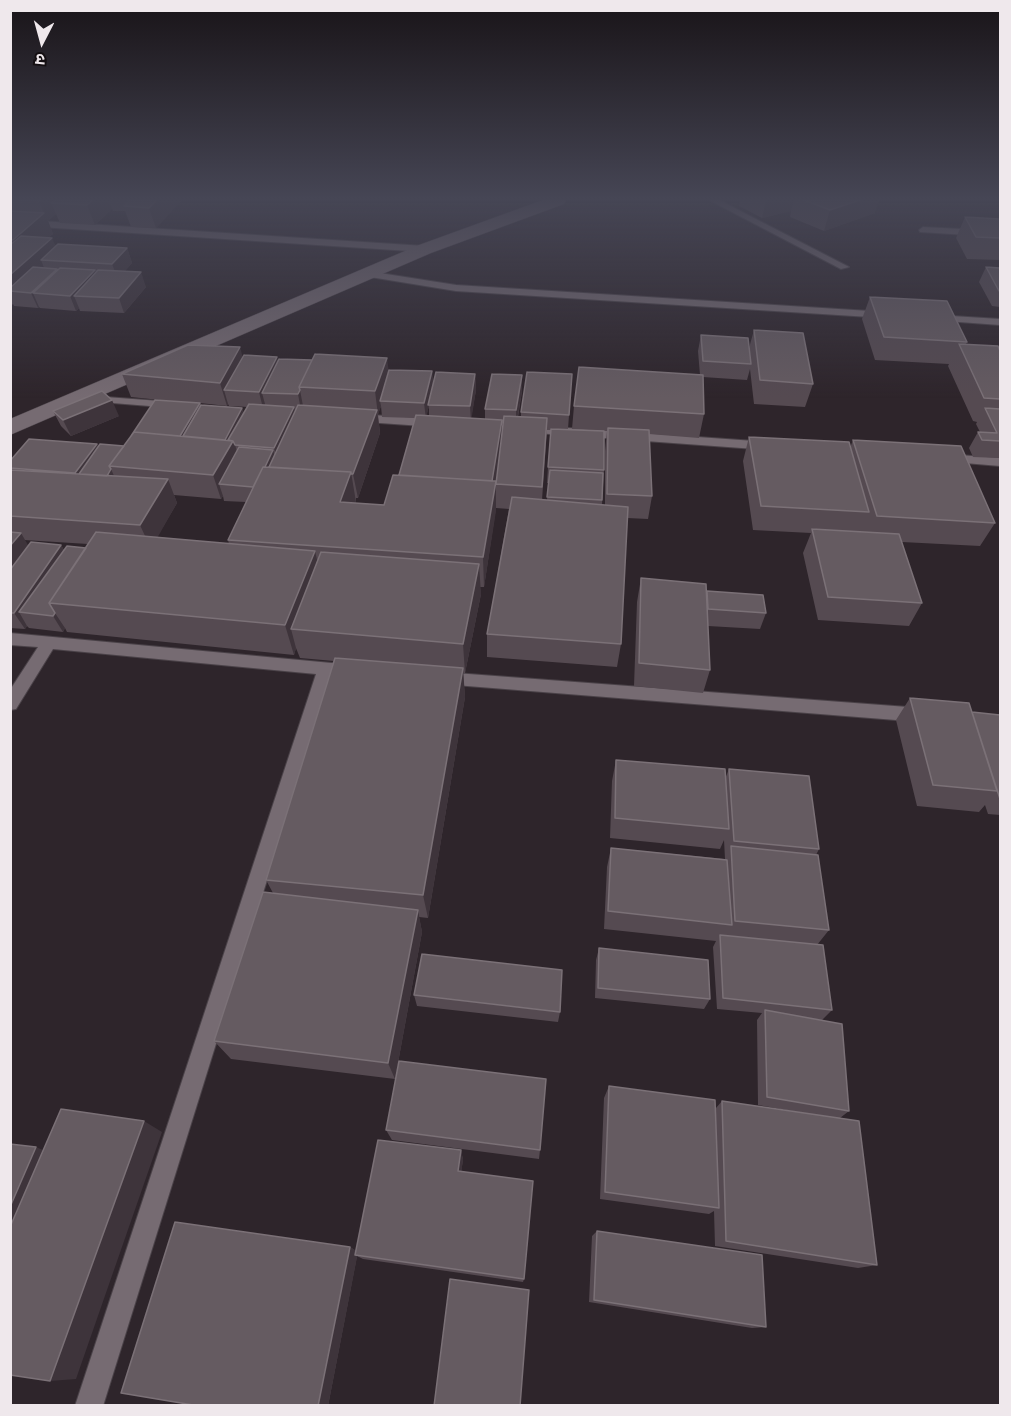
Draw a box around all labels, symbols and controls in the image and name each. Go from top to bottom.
north arrow [12,12,72,72]
text: उ [34,47,46,72]

